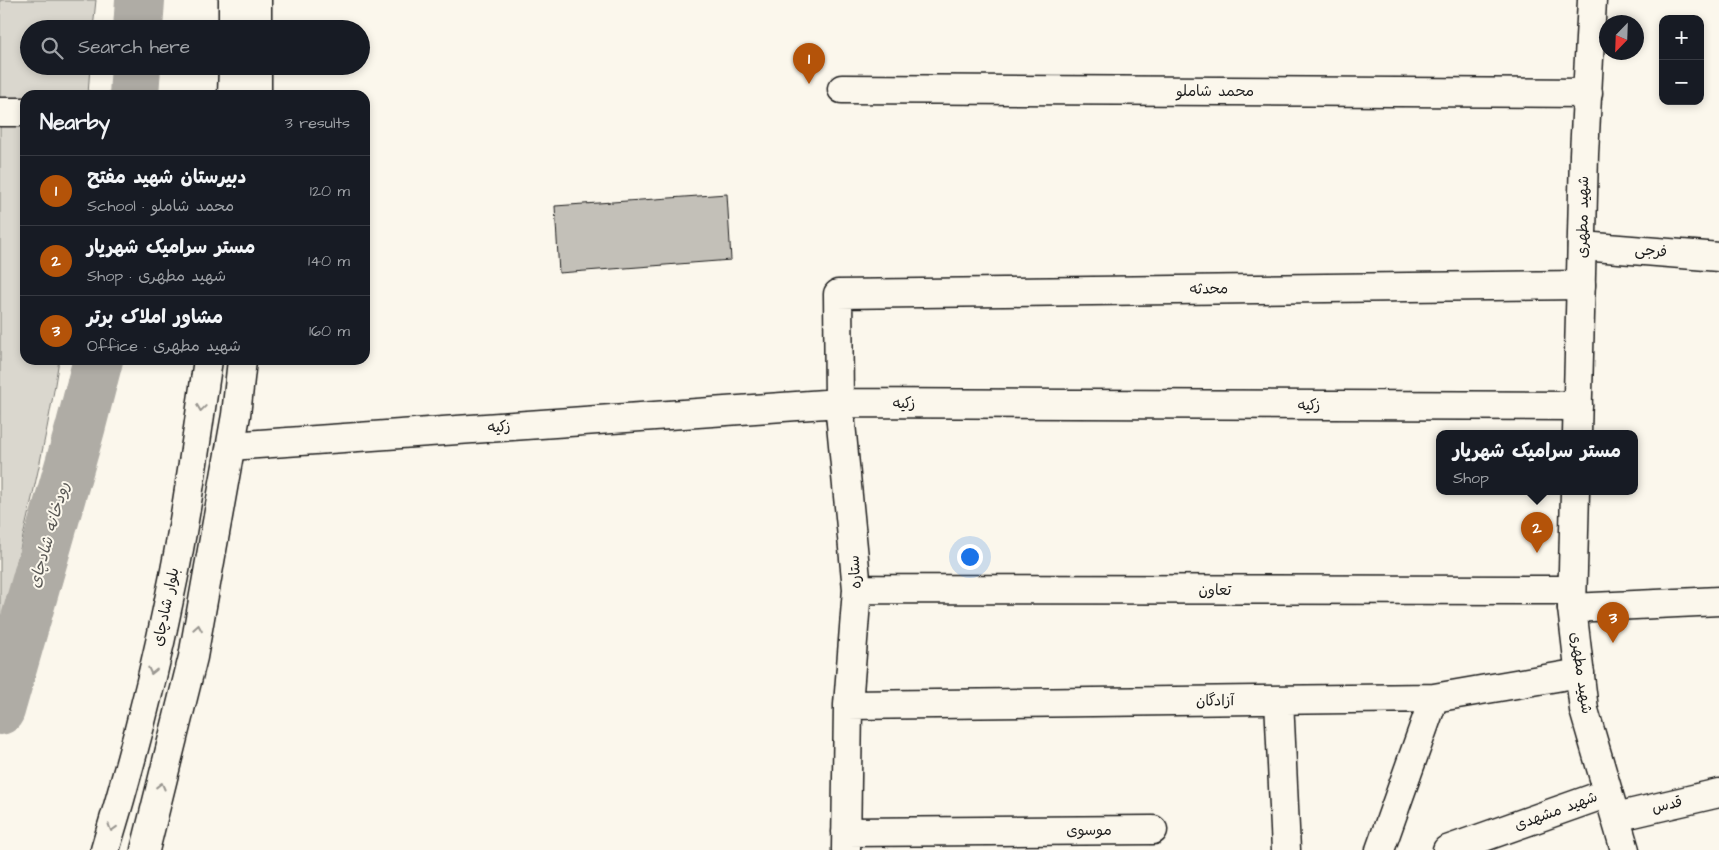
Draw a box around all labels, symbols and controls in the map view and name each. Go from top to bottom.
north arrow [1599,15,1644,60]
map controls [1659,15,1704,105]
button: + [1659,15,1704,60]
search box [20,20,370,75]
icon: search [38,34,66,62]
text: Search here [78,34,190,61]
pin: 1 [793,43,825,84]
button: − [1659,60,1704,105]
street label: محمد شاملو [1175,81,1254,102]
text: Nearby [40,108,110,137]
text: 3 results [285,112,350,134]
text: دبیرستان شهید مفتح [87,164,246,191]
street label: شهید مطهری [1572,176,1594,258]
text: 1 [55,180,57,202]
text: 120 m [310,180,350,202]
text: School · محمد شاملو [87,195,234,217]
text: مستر سرامیک شهریار [87,234,255,261]
street label: فرجی [1634,239,1668,263]
text: 2 [51,250,61,272]
text: 140 m [308,250,350,272]
text: Shop · شهید مطهری [87,265,226,287]
street label: محدثه [1190,278,1228,300]
text: مشاور املاک برتر [87,304,223,331]
text: 3 [52,320,60,342]
text: 160 m [309,320,350,342]
text: Office · شهید مطهری [87,335,241,357]
street label: زکیه [893,393,915,414]
street label: زکیه [1298,395,1320,416]
one-way arrow [196,405,207,413]
street label: زکیه [487,416,511,438]
popup [1436,430,1638,495]
text: مستر سرامیک شهریار [1453,438,1621,465]
text: Shop [1453,467,1489,489]
water label: رودخانه شادچای [23,479,75,591]
pin: 2 [1521,512,1553,553]
your location [957,544,983,570]
street label: ستاره [843,554,867,590]
street label: بلوار شادچای [147,566,185,648]
street label: تعاون [1199,580,1232,601]
pin: 3 [1597,602,1629,643]
one-way arrow [193,623,203,632]
street label: شهید مطهری [1565,631,1597,715]
one-way arrow [147,667,158,676]
street label: آزادگان [1196,690,1236,712]
one-way arrow [155,781,166,790]
street label: شهید مشهدی [1511,786,1601,836]
street label: قدس [1650,791,1684,819]
street label: موسوی [1066,820,1112,841]
one-way arrow [107,824,117,832]

